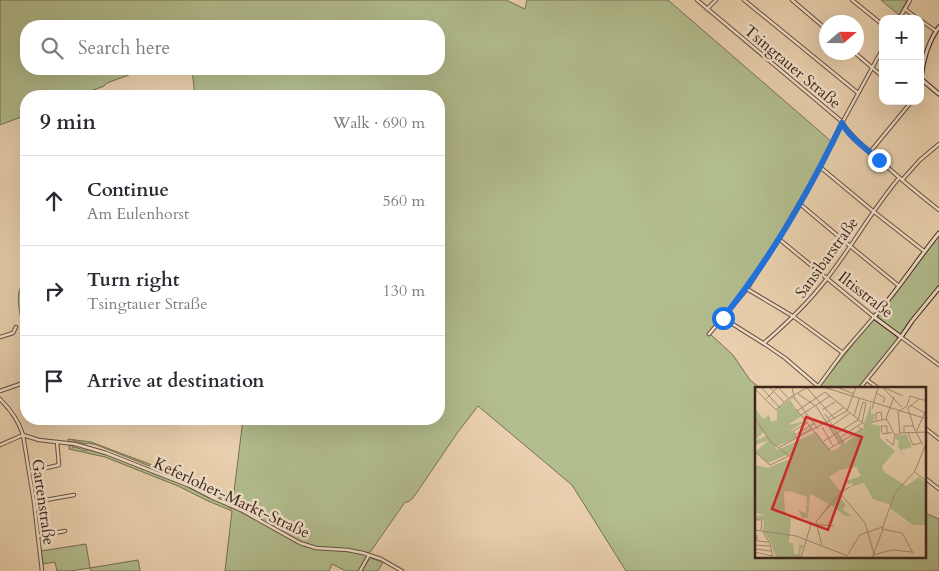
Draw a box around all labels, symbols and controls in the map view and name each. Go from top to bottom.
north arrow [819,15,864,60]
map controls [879,15,924,105]
button: + [879,15,924,60]
search box [20,20,445,75]
street label: Tsingtauer Straße [739,20,846,114]
icon: search [38,34,66,62]
text: Search here [78,35,170,61]
button: − [879,60,924,105]
text: 9 min [40,108,96,137]
text: Walk · 690 m [333,112,425,134]
route end [868,149,891,172]
text: Continue [87,177,169,203]
icon: ahead [40,187,68,215]
text: 560 m [383,190,425,212]
text: Am Eulenhorst [87,203,189,225]
street label: Sansibarstraße [790,213,864,303]
street label: Iltisstraße [833,266,898,323]
text: Turn right [87,267,179,293]
icon: right [40,277,68,305]
text: 130 m [383,280,425,302]
text: Tsingtauer Straße [87,293,207,315]
route start [712,307,735,330]
icon: arrive [40,367,68,395]
text: Arrive at destination [87,368,264,394]
inset map [755,387,926,558]
street label: Keferloher-Markt-Straße [150,452,313,544]
street label: Gartenstraße [26,458,60,547]

